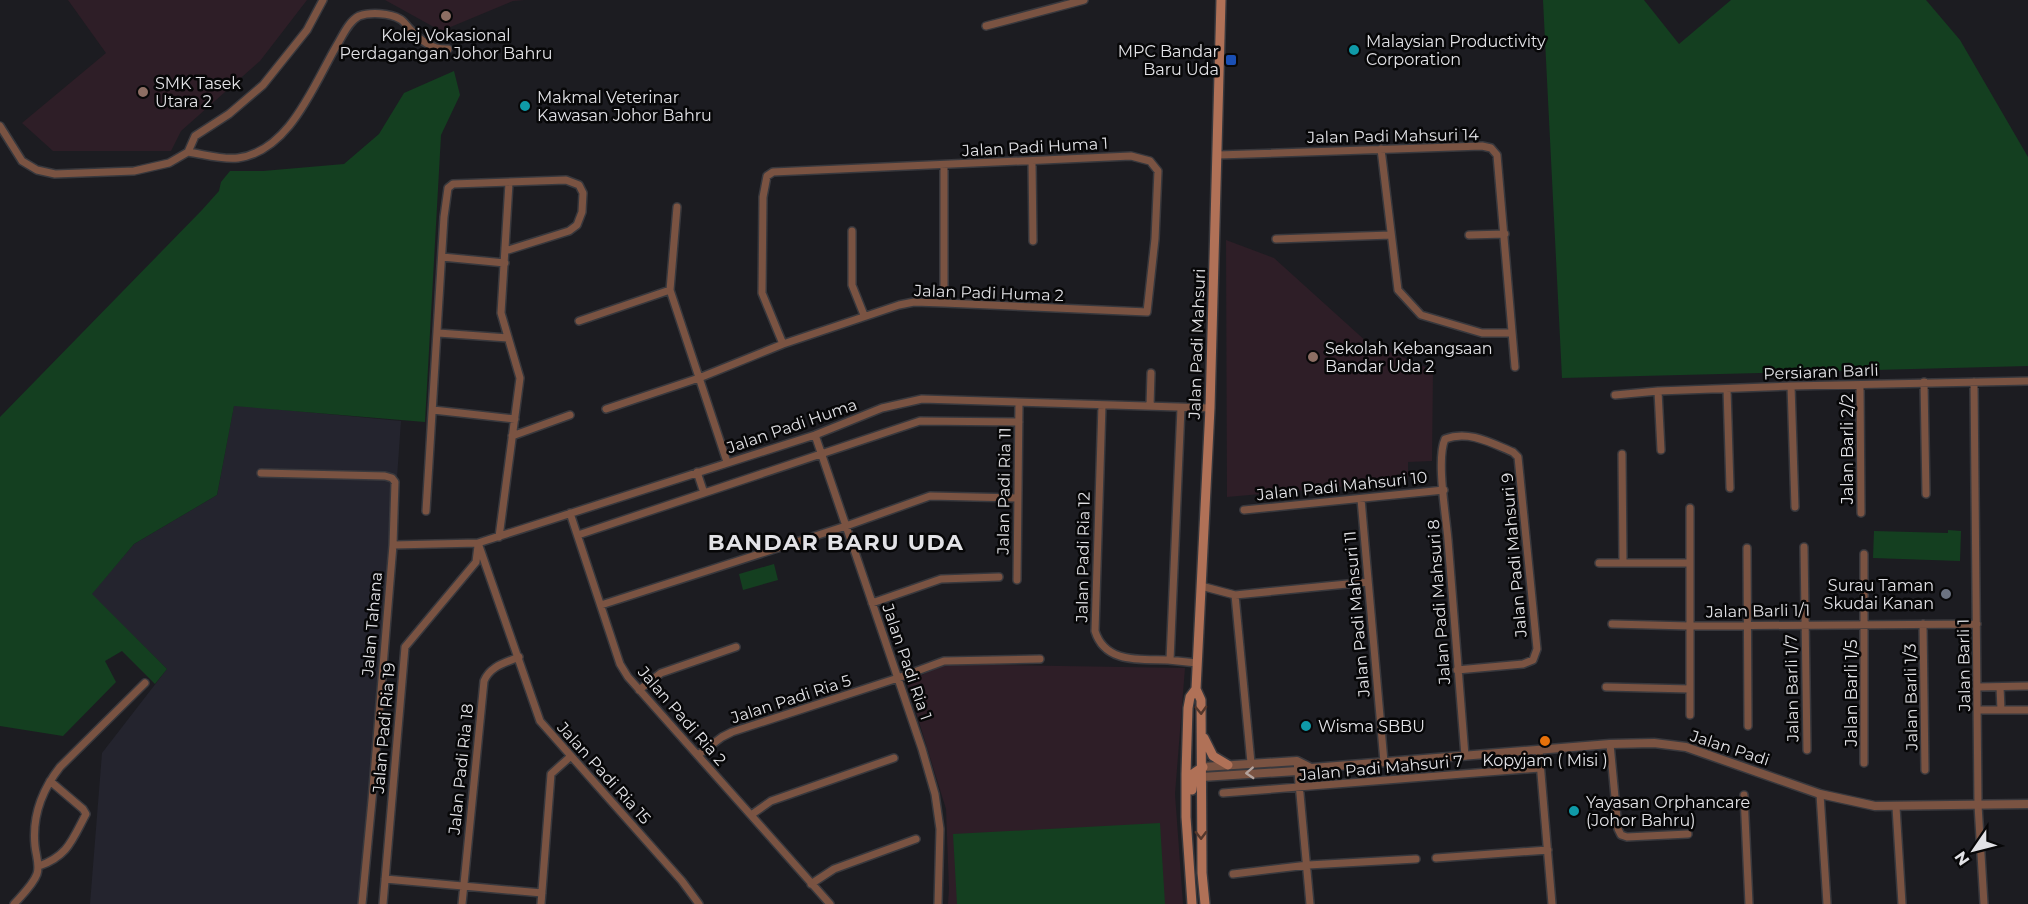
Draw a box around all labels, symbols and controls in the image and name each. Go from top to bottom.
marker: Kolej Vokasional Perdagangan Johor Bahru [439,9,453,23]
place label: Kolej Vokasional Perdagangan Johor Bahru [339,26,553,63]
place label: Malaysian Productivity Corporation [1366,32,1546,69]
place label: MPC Bandar Baru Uda [1118,42,1219,79]
marker: Malaysian Productivity Corporation [1347,43,1361,57]
marker: MPC Bandar Baru Uda [1224,53,1238,67]
place label: SMK Tasek Utara 2 [155,74,241,111]
marker: SMK Tasek Utara 2 [136,85,150,99]
place label: Makmal Veterinar Kawasan Johor Bahru [537,88,712,125]
marker: Makmal Veterinar Kawasan Johor Bahru [518,99,532,113]
street label: Jalan Padi Mahsuri 14 [1306,125,1479,147]
street label: Jalan Padi Huma 1 [960,134,1109,160]
street label: Jalan Padi Mahsuri [1185,268,1209,421]
street label: Jalan Padi Huma 2 [913,281,1064,305]
place label: Sekolah Kebangsaan Bandar Uda 2 [1325,339,1493,376]
marker: Sekolah Kebangsaan Bandar Uda 2 [1306,350,1320,364]
street label: Persiaran Barli [1763,360,1879,384]
street label: Jalan Barli 2/2 [1838,394,1857,505]
street label: Jalan Padi Huma [723,395,860,458]
street label: Jalan Padi Ria 11 [993,427,1015,556]
street label: Jalan Padi Mahsuri 10 [1255,468,1428,505]
street label: Jalan Padi Mahsuri 9 [1497,472,1531,639]
street label: Jalan Padi Ria 12 [1072,492,1094,623]
street label: Jalan Padi Mahsuri 8 [1424,519,1454,686]
district label: BANDAR BARU UDA [708,529,964,556]
street label: Jalan Padi Mahsuri 11 [1340,530,1374,699]
street label: Jalan Tahana [358,571,386,678]
place label: Surau Taman Skudai Kanan [1824,576,1934,613]
marker: Surau Taman Skudai Kanan [1939,587,1953,601]
street label: Jalan Padi Ria 1 [878,601,936,723]
street label: Jalan Barli 1/1 [1705,601,1810,621]
street label: Jalan Barli 1 [1954,619,1974,712]
street label: Jalan Barli 1/7 [1782,634,1802,743]
street label: Jalan Barli 1/5 [1842,640,1861,748]
street label: Jalan Barli 1/3 [1901,643,1921,752]
street label: Jalan Padi Ria 19 [369,662,399,795]
street label: Jalan Padi Ria 2 [633,662,730,769]
street label: Jalan Padi Ria 5 [728,671,853,728]
street label: Jalan Padi Ria 18 [445,703,477,836]
one-way arrow [1195,706,1208,715]
street label: Jalan Padi Ria 15 [553,717,655,828]
place label: Wisma SBBU [1318,717,1425,736]
marker: Wisma SBBU [1299,719,1313,733]
street label: Jalan Padi [1687,726,1772,770]
marker: Kopyjam ( Misi ) [1538,734,1552,748]
street label: Jalan Padi Mahsuri 7 [1297,751,1464,785]
place label: Kopyjam ( Misi ) [1482,751,1608,770]
one-way arrow [1245,767,1254,780]
place label: Yayasan Orphancare (Johor Bahru) [1586,793,1750,830]
marker: Yayasan Orphancare (Johor Bahru) [1567,804,1581,818]
north arrow [1944,820,2004,880]
one-way arrow [1195,831,1207,840]
text: N [1951,848,1974,869]

